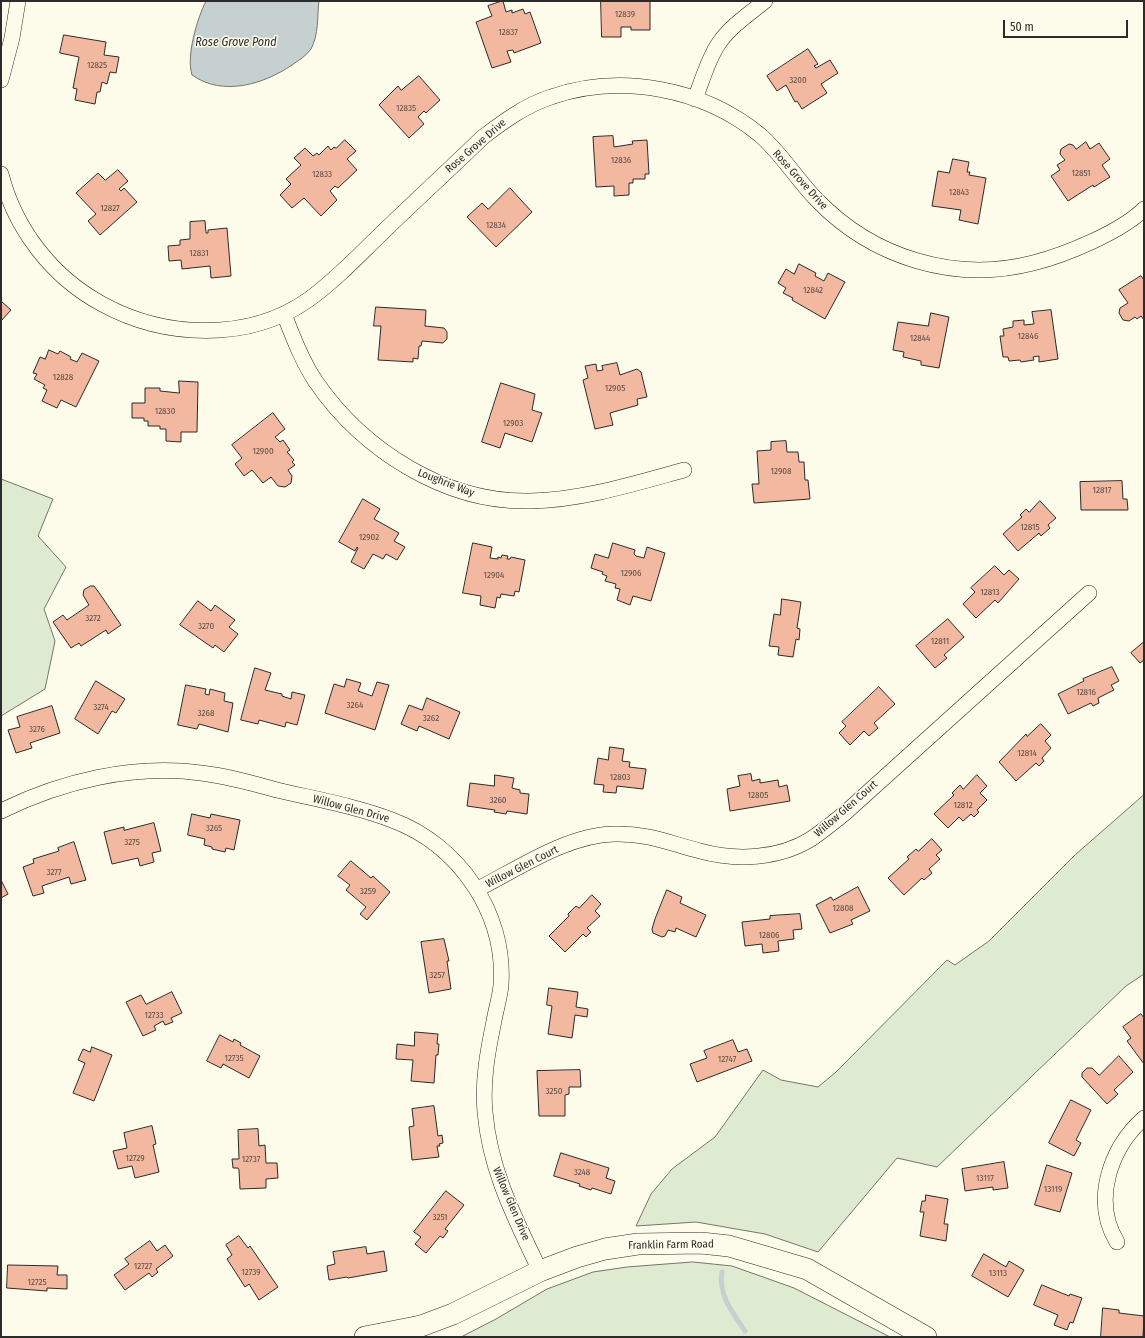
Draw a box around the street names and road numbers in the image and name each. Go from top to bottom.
street label: Rose Grove Drive [443,116,509,176]
street label: Rose Grove Drive [770,147,830,213]
street label: Loughrie Way [416,466,476,500]
street label: Willow Glen Court [812,778,880,840]
street label: Willow Glen Drive [311,792,391,826]
street label: Willow Glen Court [484,843,560,891]
street label: Willow Glen Drive [490,1165,532,1243]
street label: Franklin Farm Road [628,1238,714,1252]

